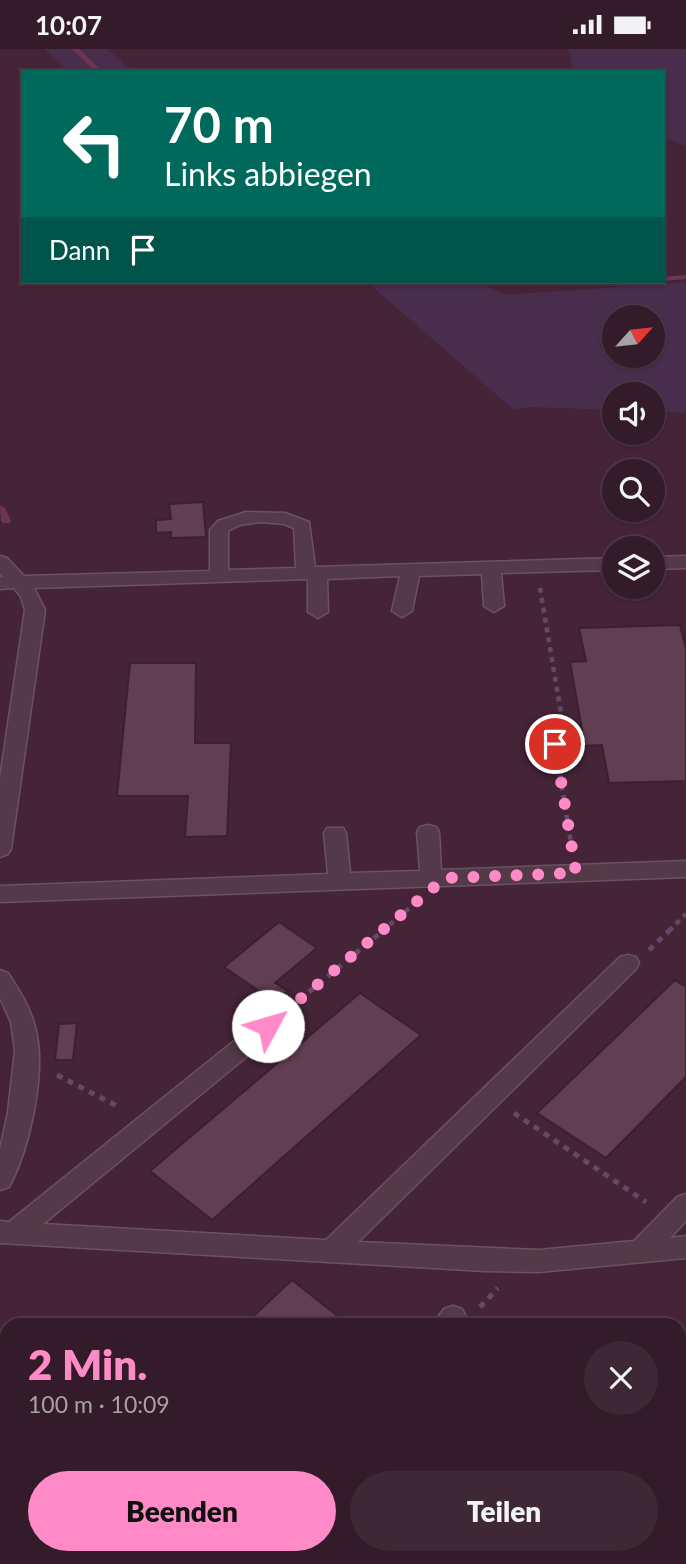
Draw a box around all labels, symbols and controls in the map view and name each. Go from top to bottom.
text: 10:07 [35,9,102,41]
text: 70 m [164,95,274,153]
icon: left [49,98,140,189]
text: Links abbiegen [164,154,372,193]
icon: arrive [124,231,162,269]
text: Dann [49,234,110,266]
north arrow [602,305,665,367]
map controls [602,305,665,599]
button: sound [602,382,665,445]
button: search [602,459,665,522]
button: layers [602,536,665,599]
pin [525,714,585,774]
icon: arrive [536,725,574,763]
position arrow [231,989,305,1063]
text: 2 Min. [28,1339,147,1389]
button: close [584,1341,658,1415]
text: 100 m · 10:09 [28,1390,170,1418]
button: Beenden [28,1471,336,1551]
button: Teilen [350,1471,658,1551]

